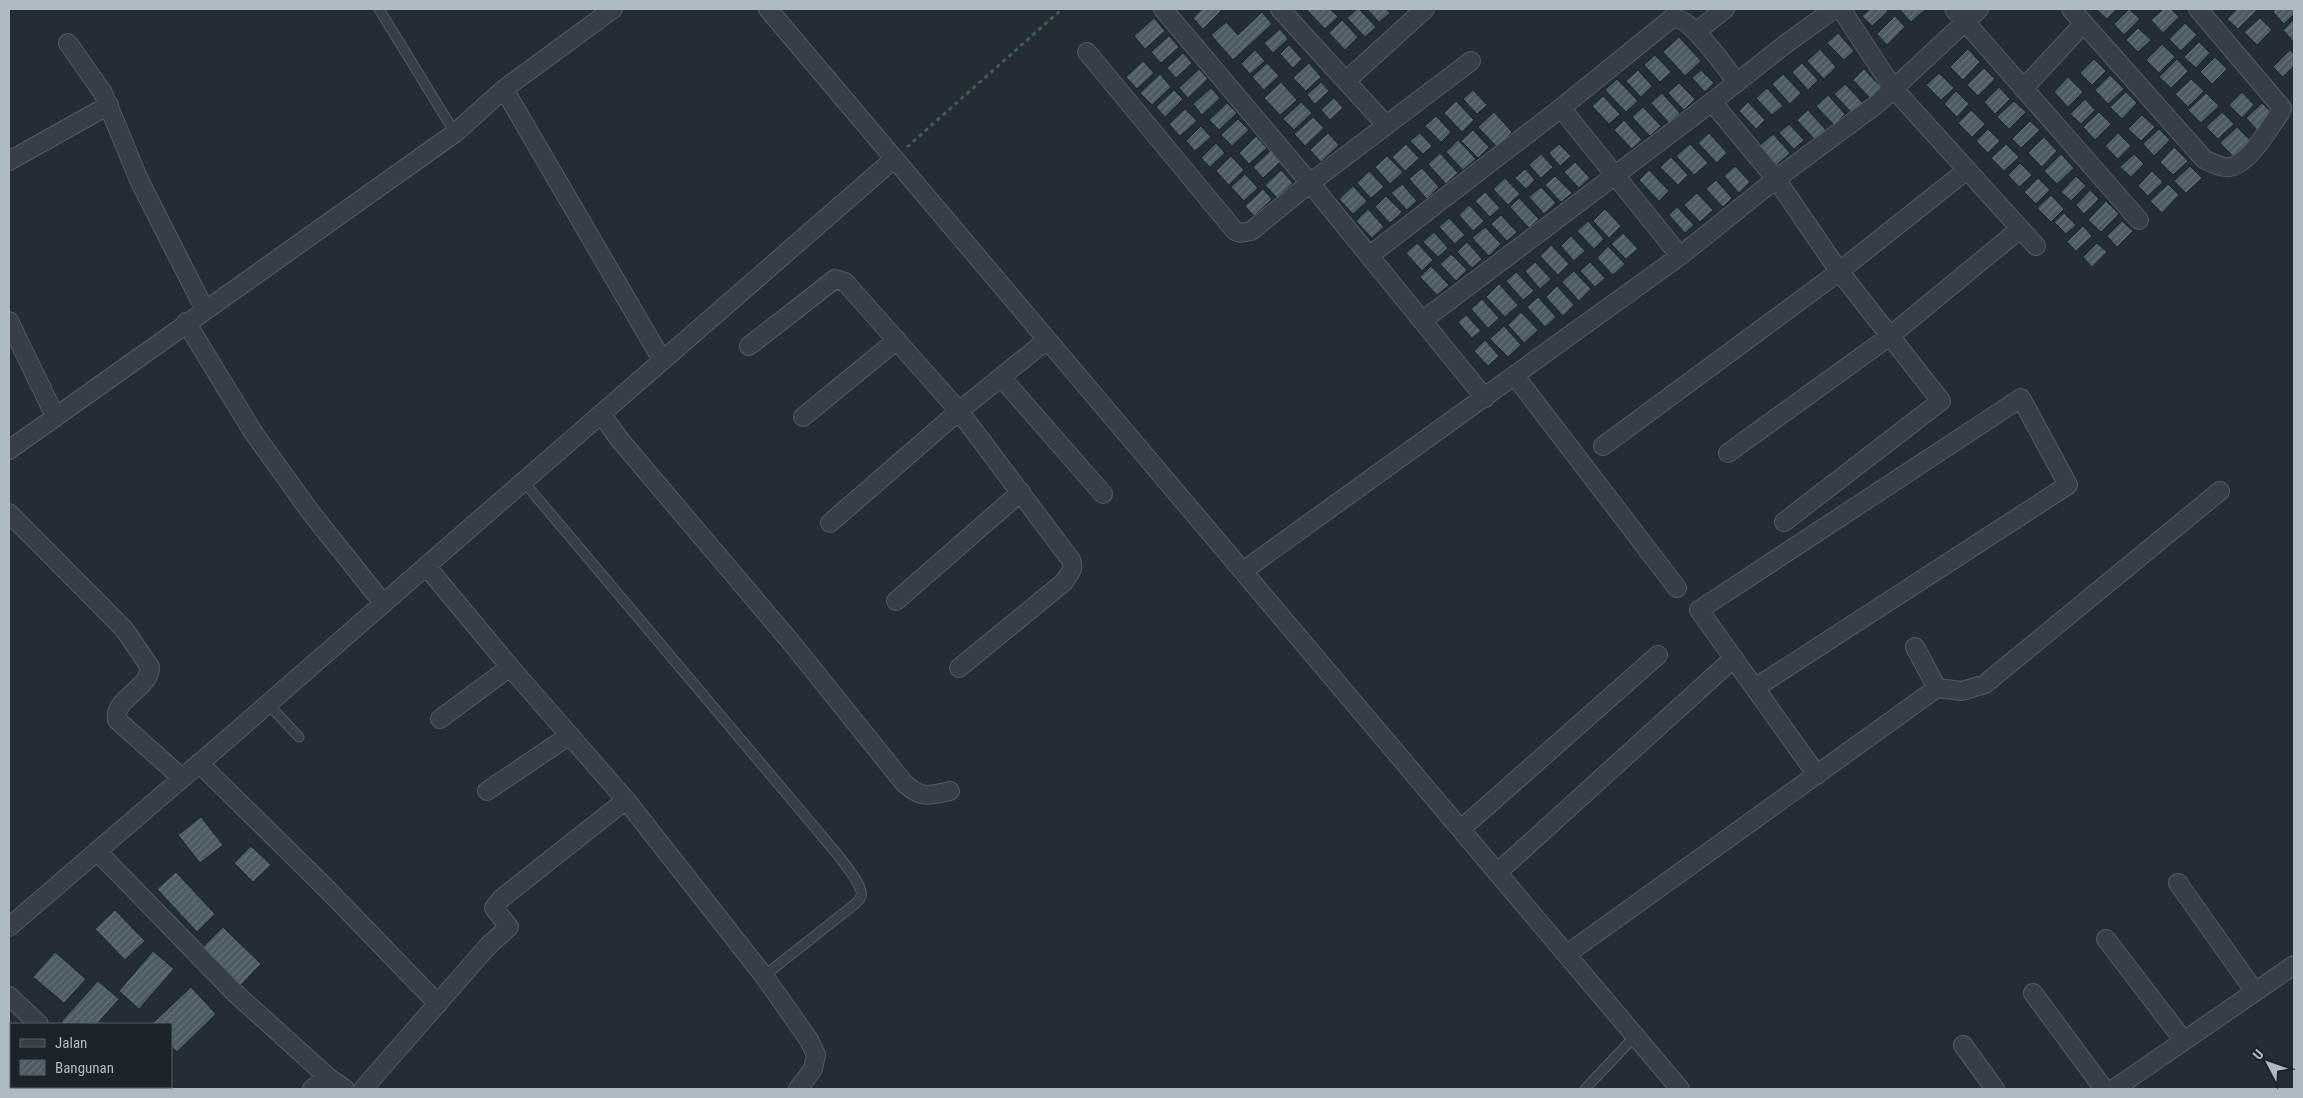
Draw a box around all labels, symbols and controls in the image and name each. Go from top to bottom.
legend [10,1023,172,1088]
text: Jalan [55,1034,87,1052]
north arrow [2243,1038,2293,1088]
text: U [2250,1046,2267,1063]
text: Bangunan [55,1059,114,1077]

